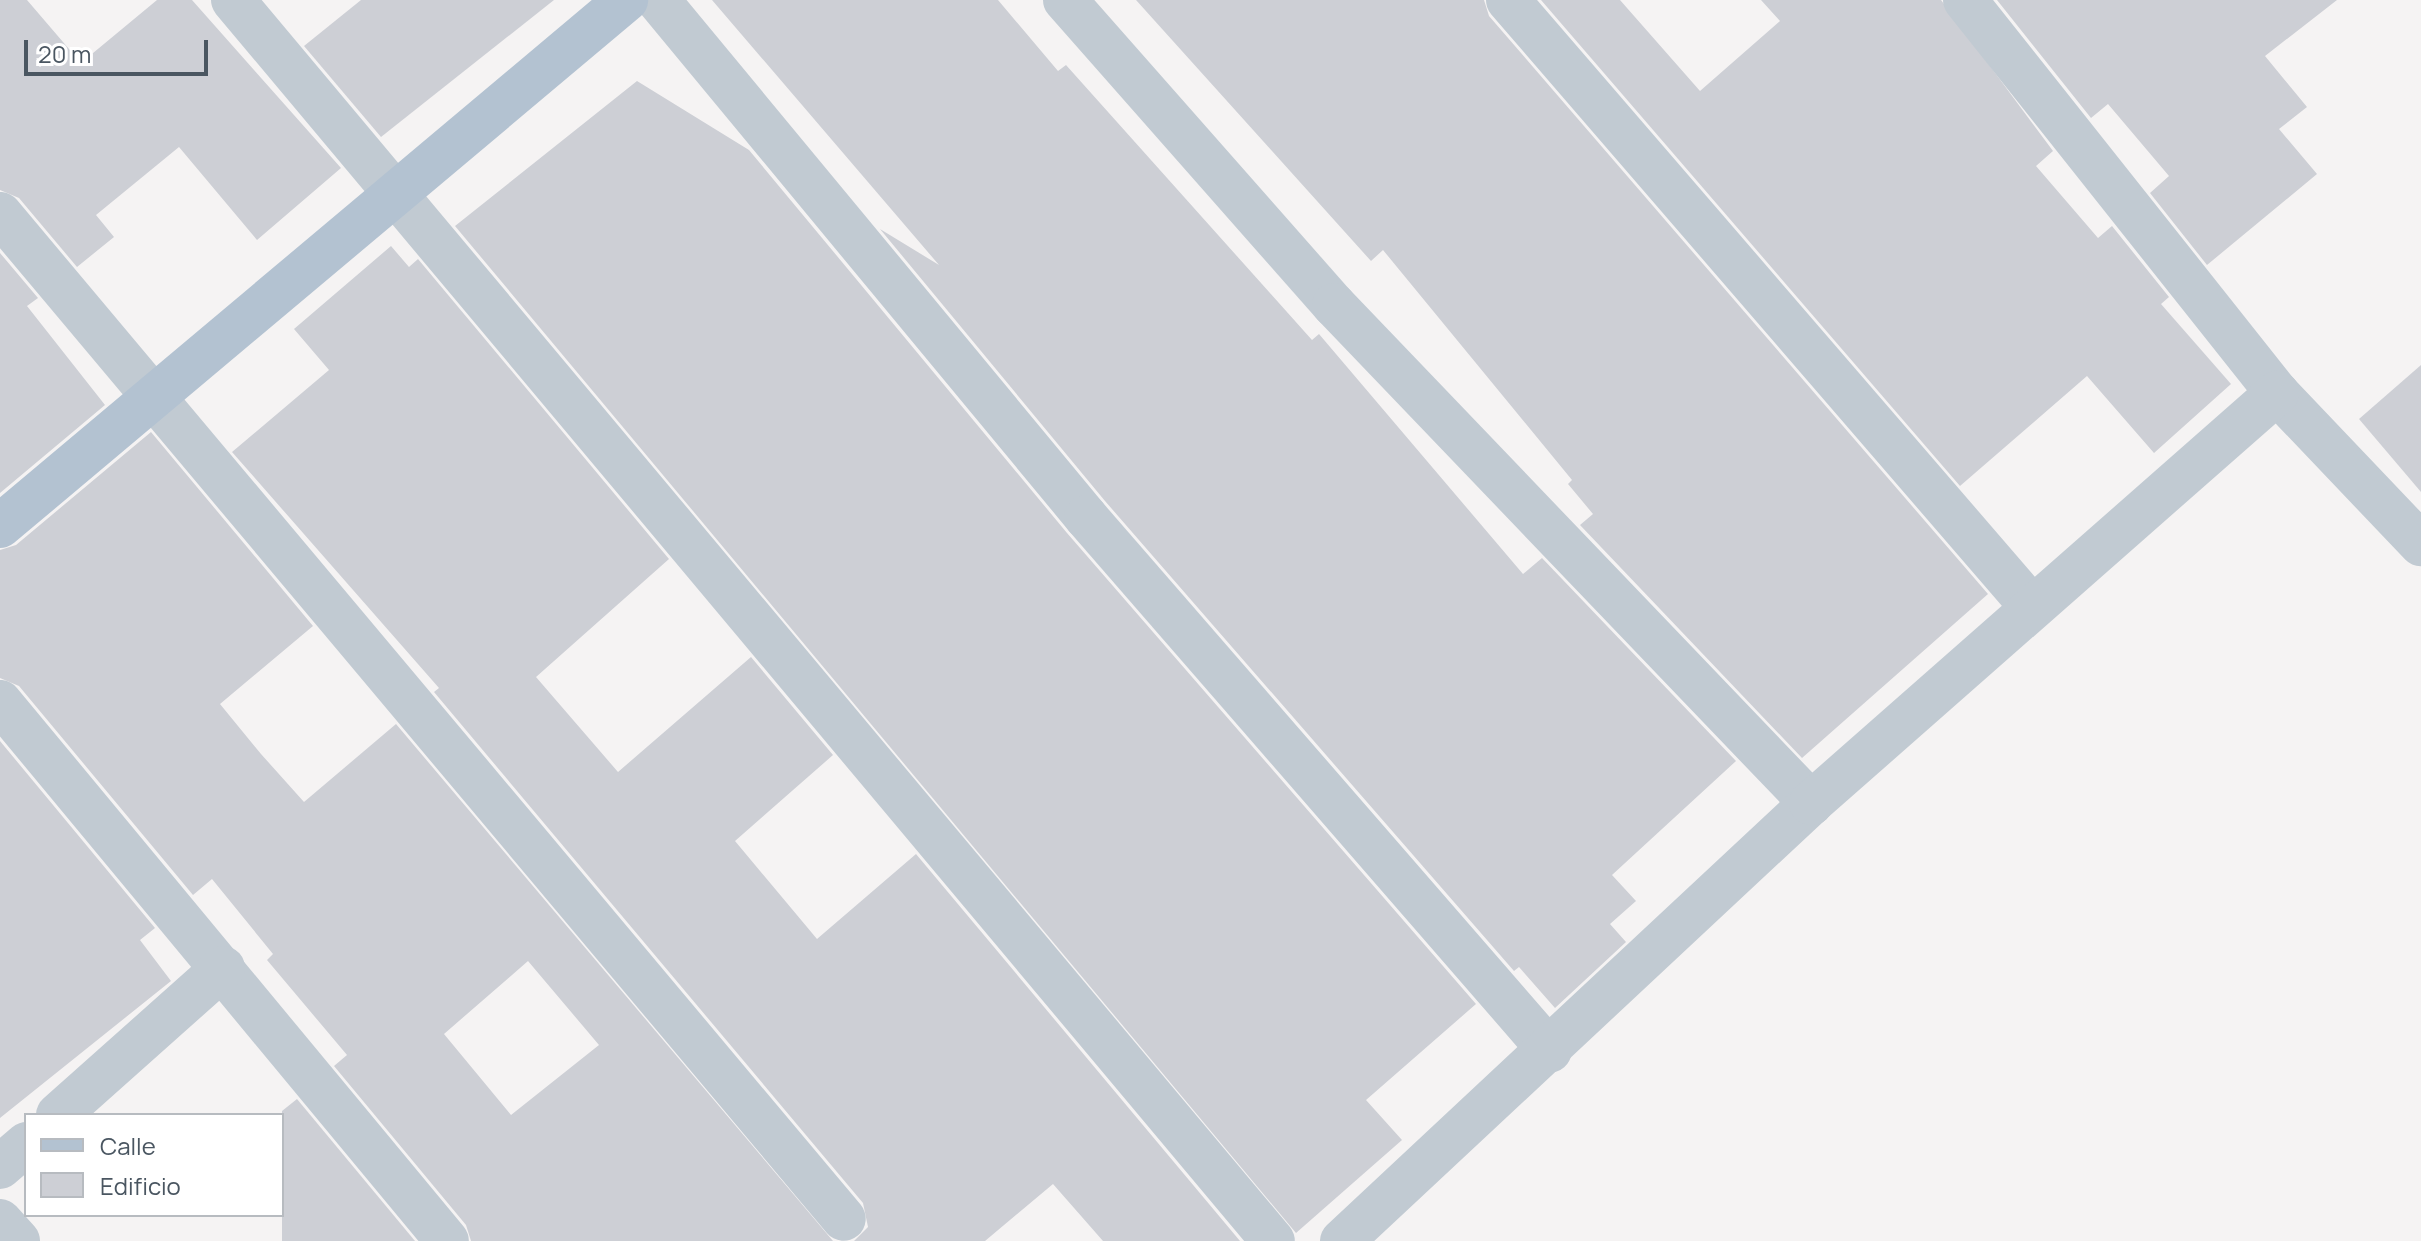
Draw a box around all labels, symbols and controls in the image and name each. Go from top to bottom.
scale bar [28,24,212,74]
text: 20 m [38,37,91,70]
legend [24,1113,284,1217]
text: Calle [100,1129,156,1162]
text: Edificio [100,1169,181,1202]

